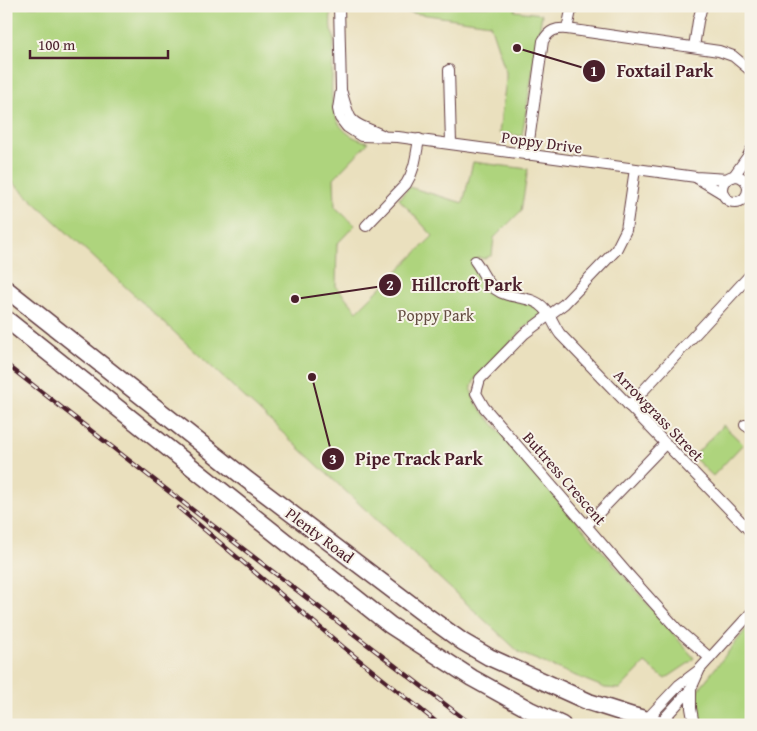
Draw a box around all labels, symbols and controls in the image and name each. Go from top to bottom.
scale bar [30,28,168,60]
text: 100 m [38,34,76,55]
callout: Foxtail Park [582,55,724,88]
text: Foxtail Park [617,57,714,84]
text: 1 [590,60,598,81]
street label: Poppy Drive [500,124,584,160]
callout: Hillcroft Park [377,268,533,301]
text: Hillcroft Park [412,271,523,298]
text: 2 [386,274,394,295]
park label: Poppy Park [398,303,475,327]
street label: Arrowgrass Street [608,363,710,467]
street label: Buttress Crescent [517,426,613,530]
callout: Pipe Track Park [320,442,493,475]
text: Pipe Track Park [355,445,483,472]
text: 3 [329,448,337,469]
street label: Plenty Road [281,501,360,569]

